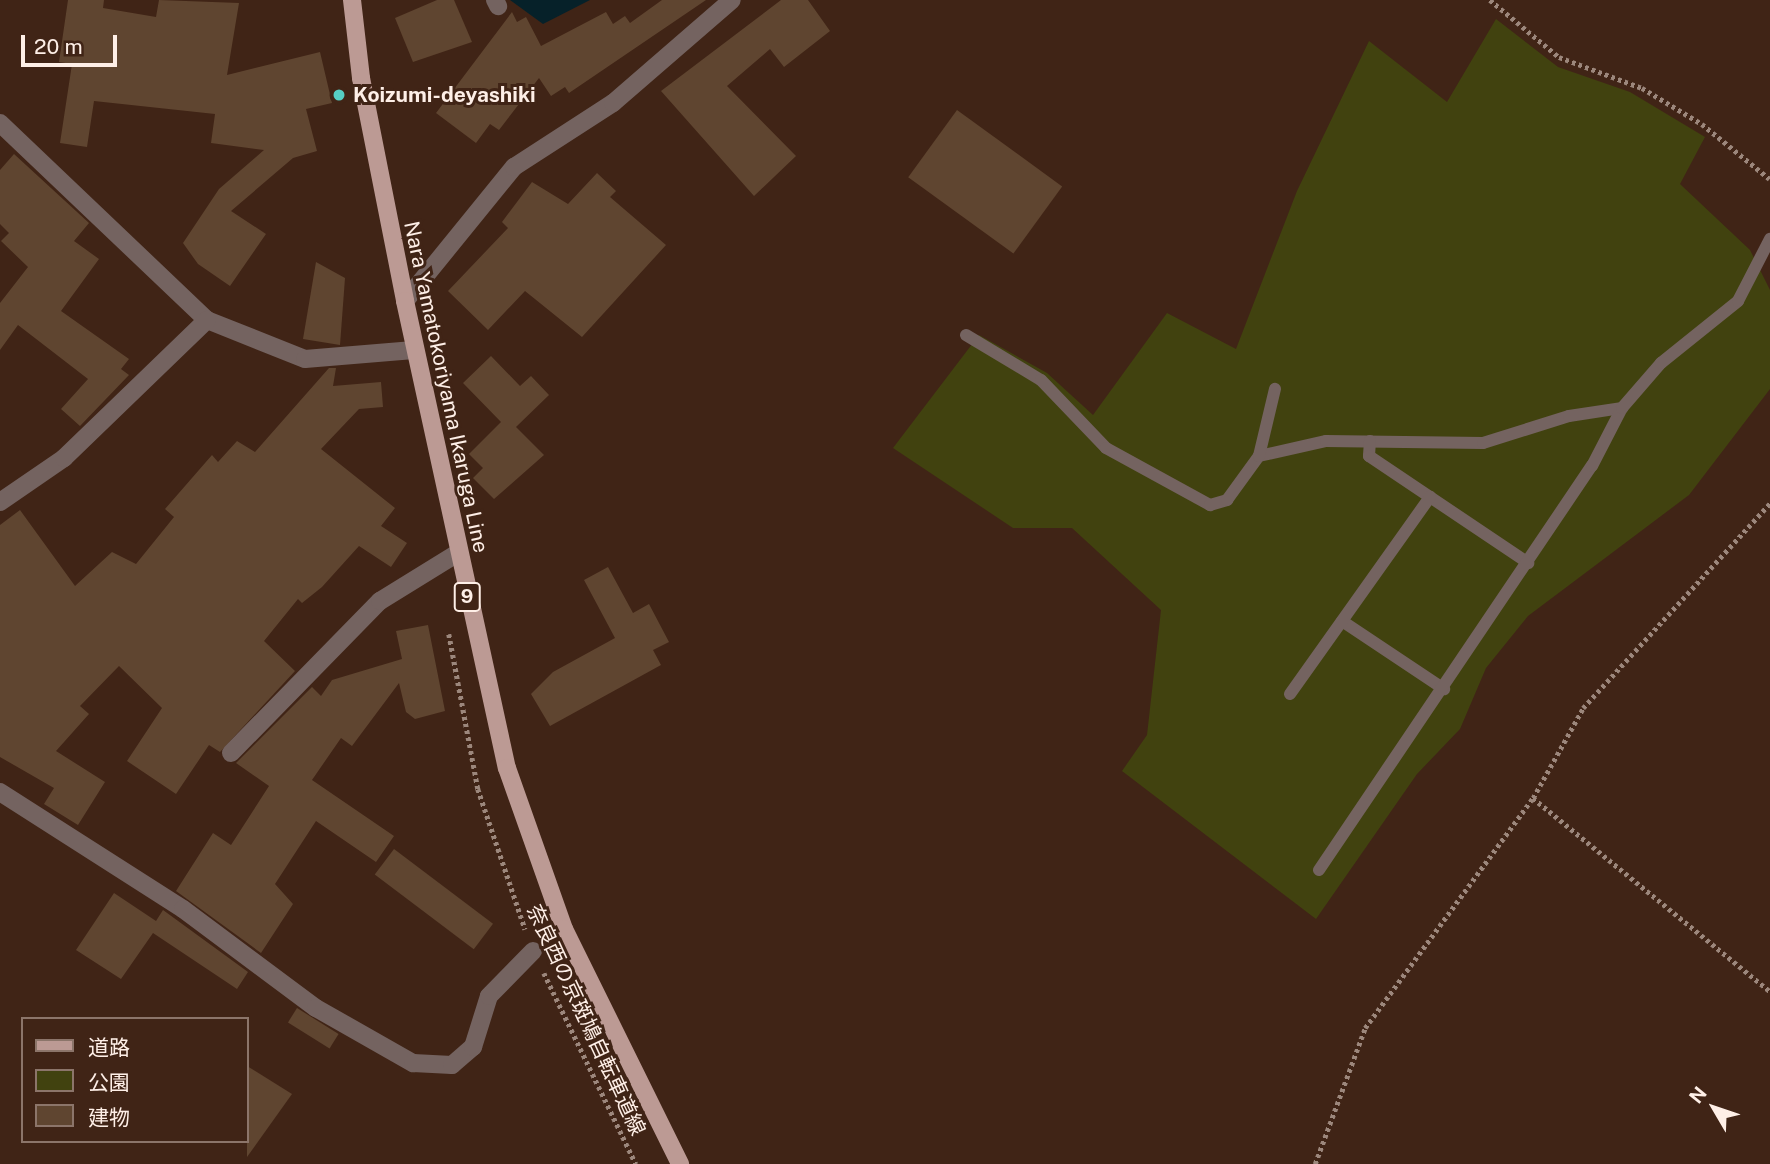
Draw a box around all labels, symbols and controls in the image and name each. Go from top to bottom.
scale bar [24,21,121,65]
text: 20 m [34,34,83,59]
place label: Koizumi-deyashiki [353,82,536,108]
marker: Koizumi-deyashiki [331,87,347,103]
street label: Nara Yamatokoriyama Ikaruga Line [398,219,494,555]
road number: 9 [453,582,481,612]
street label: 奈良西の京斑鳩自転車道線 [521,900,651,1140]
legend [21,1017,248,1143]
text: 道路 [88,1035,130,1060]
text: 公園 [88,1070,130,1095]
north arrow [1679,1073,1749,1143]
text: N [1684,1082,1711,1107]
text: 建物 [88,1105,130,1130]

